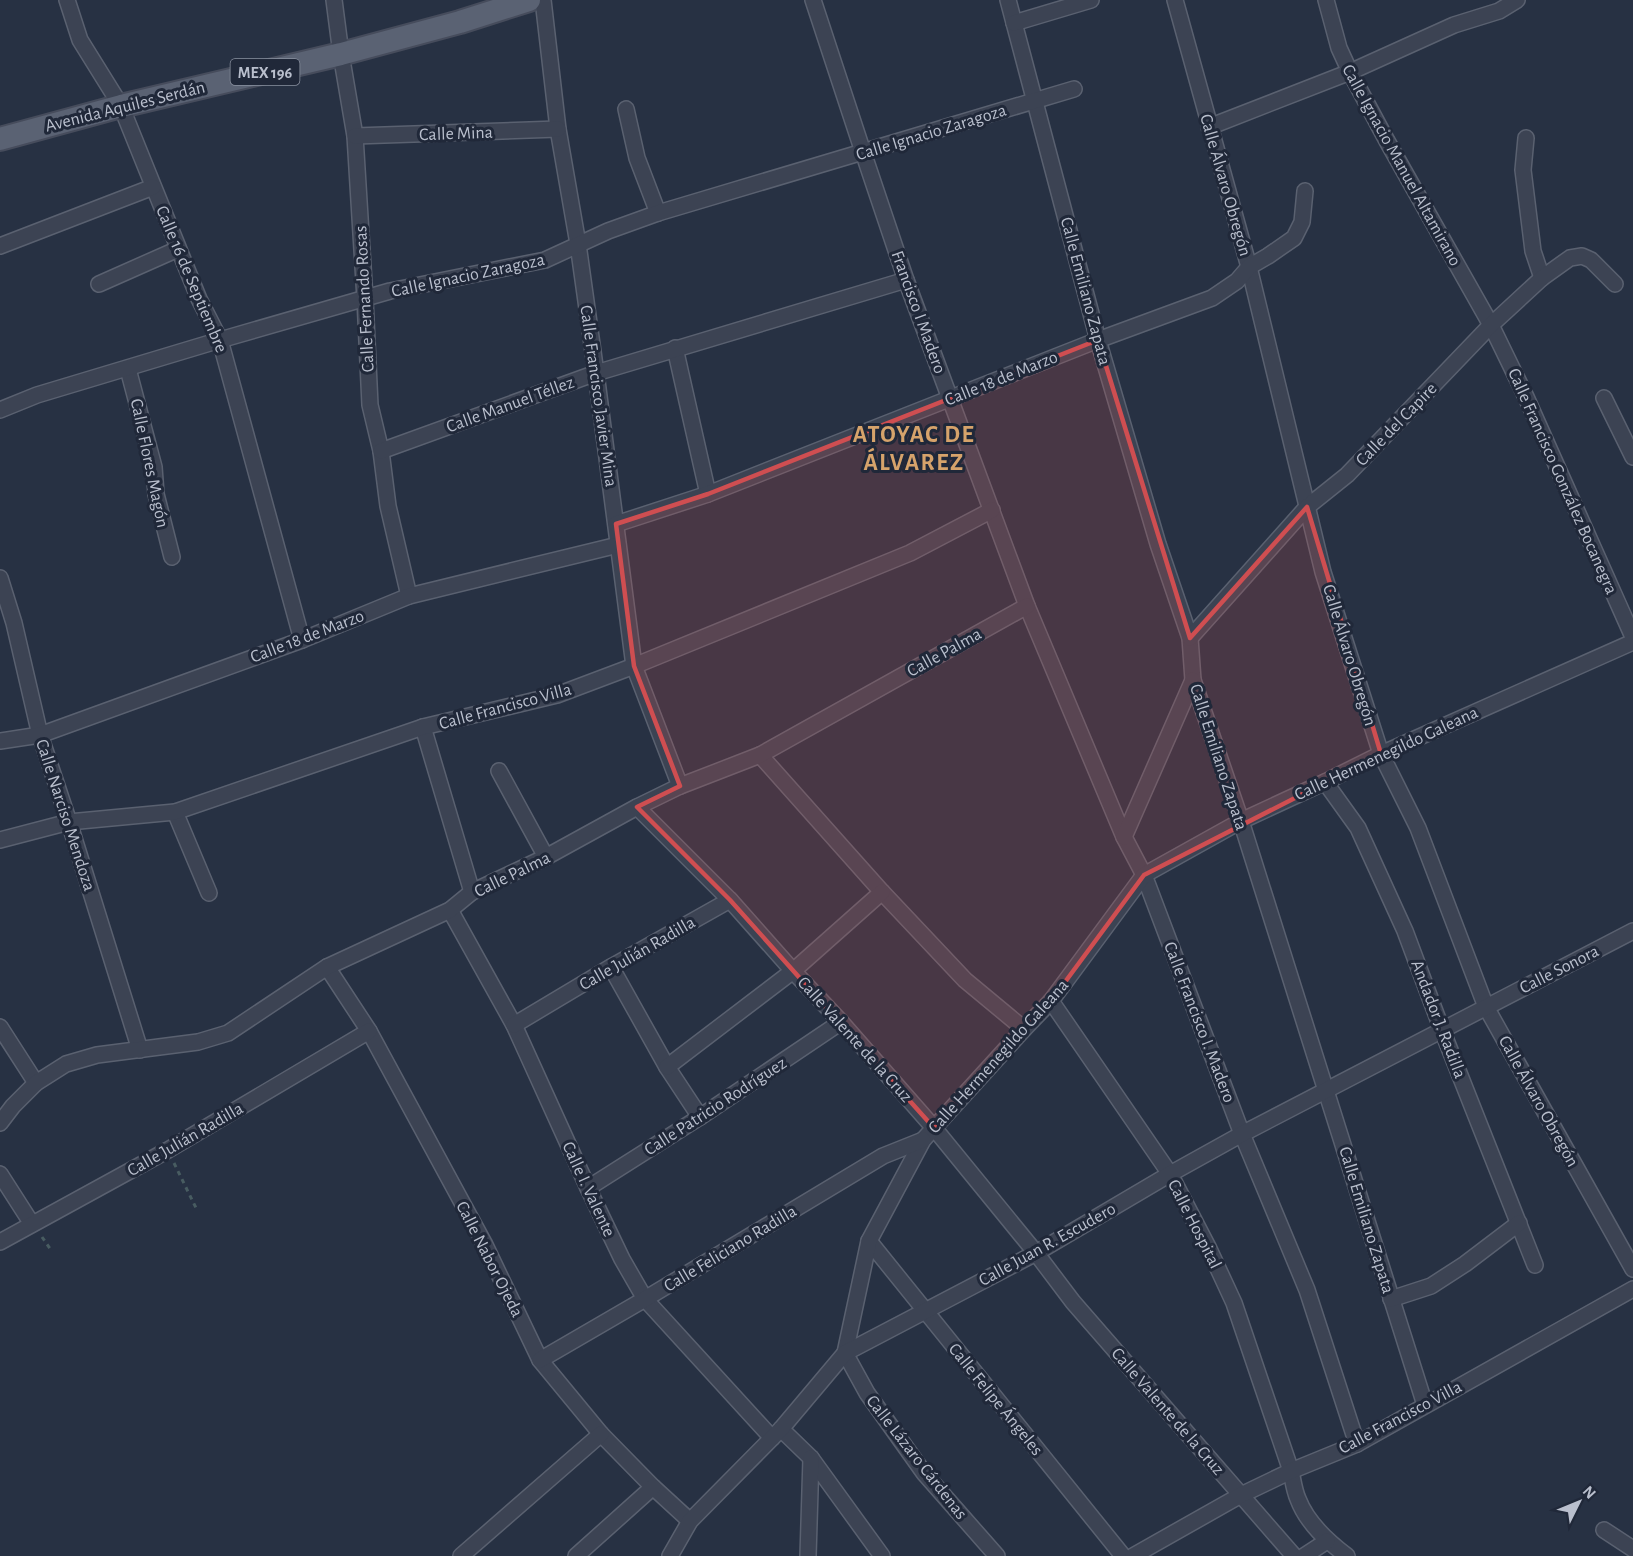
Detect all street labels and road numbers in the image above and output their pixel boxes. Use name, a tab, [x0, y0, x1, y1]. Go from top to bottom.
road number: MEX 196	[230, 59, 300, 85]
street label: Calle Ignacio Manuel Altamirano	[1338, 62, 1464, 269]
street label: Avenida Aquiles Serdán	[43, 78, 207, 136]
street label: Calle Ignacio Zaragoza	[854, 101, 1009, 164]
street label: Calle Álvaro Obregón	[1196, 111, 1257, 258]
street label: Calle Mina	[419, 124, 493, 144]
street label: Calle 16 de Septiembre	[152, 203, 230, 355]
street label: Calle Emiliano Zapata	[1057, 215, 1113, 367]
street label: Calle Fernando Rosas	[352, 225, 378, 373]
street label: Francisco I Madero	[887, 249, 949, 376]
street label: Calle Ignacio Zaragoza	[390, 251, 547, 301]
street label: Calle Francisco Javier Mina	[576, 304, 620, 488]
street label: Calle 18 de Marzo	[942, 348, 1061, 410]
street label: Calle Francisco González Bocanegra	[1504, 366, 1620, 597]
street label: Calle Manuel Téllez	[444, 373, 577, 436]
street label: Calle del Capire	[1353, 380, 1441, 470]
street label: Calle Flores Magón	[127, 397, 171, 529]
street label: Calle Álvaro Obregón	[1319, 582, 1382, 728]
street label: Calle 18 de Marzo	[248, 607, 367, 667]
street label: Calle Palma	[904, 625, 985, 681]
street label: Calle Francisco Villa	[437, 681, 573, 733]
street label: Calle Emiliano Zapata	[1186, 682, 1250, 833]
street label: Calle Hermenegildo Galeana	[1292, 703, 1481, 804]
street label: Calle Narciso Mendoza	[32, 737, 98, 893]
street label: Calle Palma	[472, 849, 553, 901]
street label: Calle Julián Radilla	[577, 913, 698, 994]
street label: Calle Francisco I. Madero	[1160, 939, 1238, 1105]
street label: Calle Sonora	[1517, 942, 1602, 998]
street label: Andador J. Radilla	[1407, 958, 1469, 1081]
street label: Calle Valente de la Cruz	[793, 974, 915, 1106]
street label: Calle Hermenegildo Galeana	[925, 976, 1072, 1137]
street label: Calle Álvaro Obregón	[1495, 1031, 1584, 1170]
street label: Calle Patricio Rodríguez	[641, 1054, 790, 1159]
street label: Calle Julián Radilla	[125, 1099, 246, 1180]
street label: Calle I. Valente	[558, 1139, 618, 1240]
street label: Calle Emiliano Zapata	[1335, 1145, 1397, 1296]
street label: Calle Hospital	[1164, 1177, 1224, 1272]
street label: Calle Nabor Ojeda	[452, 1199, 526, 1320]
street label: Calle Juan R. Escudero	[976, 1200, 1119, 1290]
street label: Calle Feliciano Radilla	[661, 1202, 800, 1296]
street label: Calle Felipe Ángeles	[945, 1338, 1048, 1459]
street label: Calle Valente de la Cruz	[1107, 1345, 1227, 1479]
street label: Calle Francisco Villa	[1336, 1378, 1465, 1458]
street label: Calle Lázaro Cárdenas	[862, 1392, 970, 1523]

